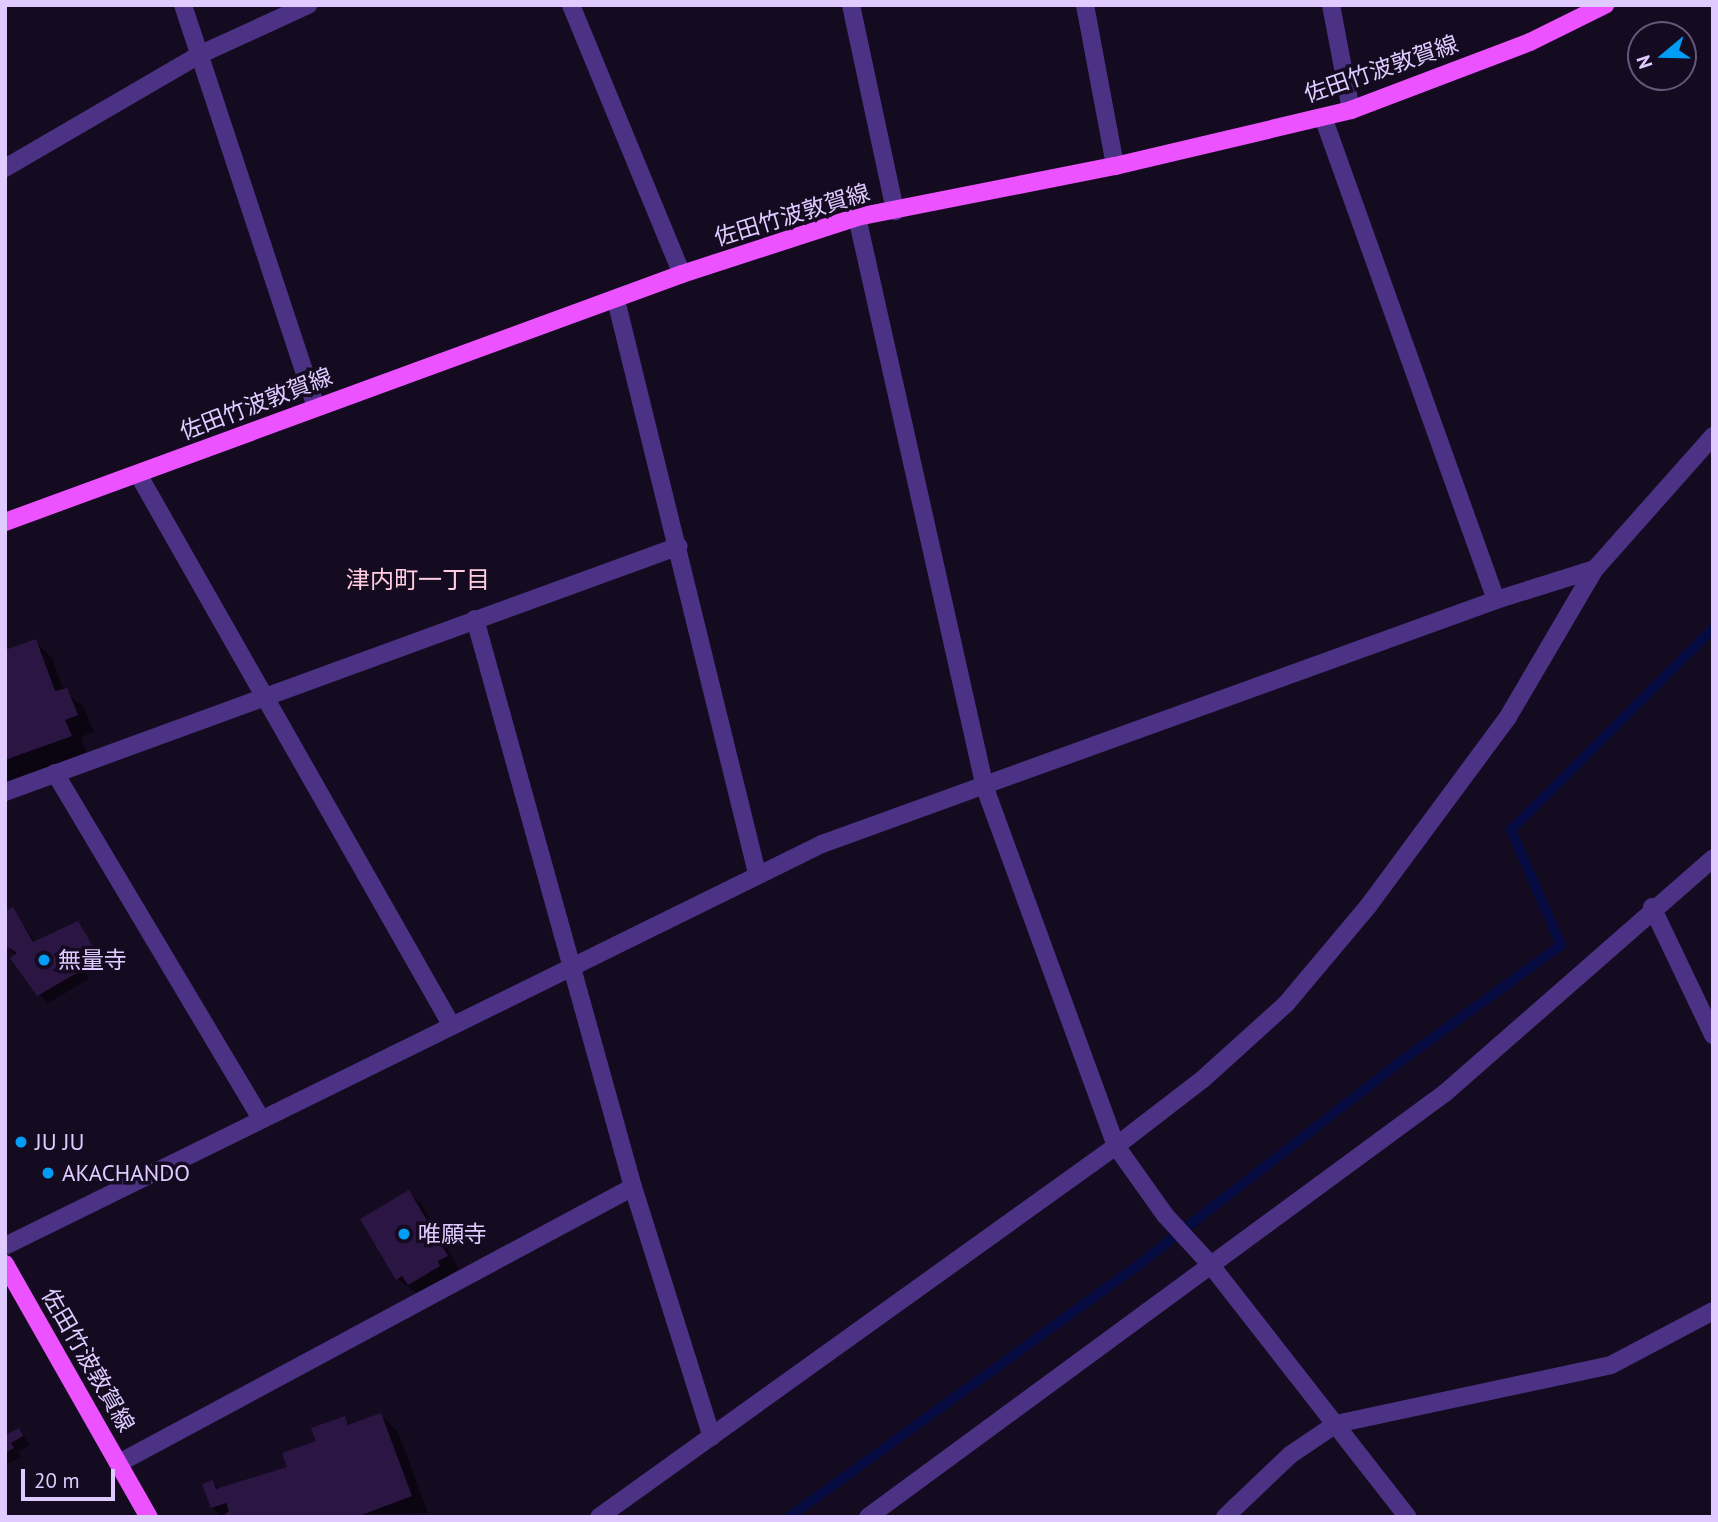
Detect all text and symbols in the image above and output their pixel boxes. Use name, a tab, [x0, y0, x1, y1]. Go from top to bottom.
north arrow	[1627, 21, 1697, 91]
street label: 佐田竹波敦賀線	[1300, 30, 1462, 108]
text: N	[1631, 52, 1657, 72]
street label: 佐田竹波敦賀線	[711, 178, 873, 252]
street label: 佐田竹波敦賀線	[176, 362, 336, 446]
district label: 津内町一丁目	[346, 566, 490, 594]
place label: 無量寺	[58, 946, 127, 974]
marker: 無量寺	[36, 952, 52, 968]
place label: JU JU	[35, 1128, 85, 1156]
marker: JU JU	[13, 1134, 29, 1150]
place label: AKACHANDO	[62, 1159, 190, 1187]
marker: AKACHANDO	[40, 1165, 56, 1181]
place label: 唯願寺	[418, 1220, 487, 1248]
marker: 唯願寺	[396, 1226, 412, 1242]
street label: 佐田竹波敦賀線	[36, 1283, 140, 1437]
scale bar	[24, 1456, 119, 1500]
text: 20 m	[34, 1467, 80, 1494]

